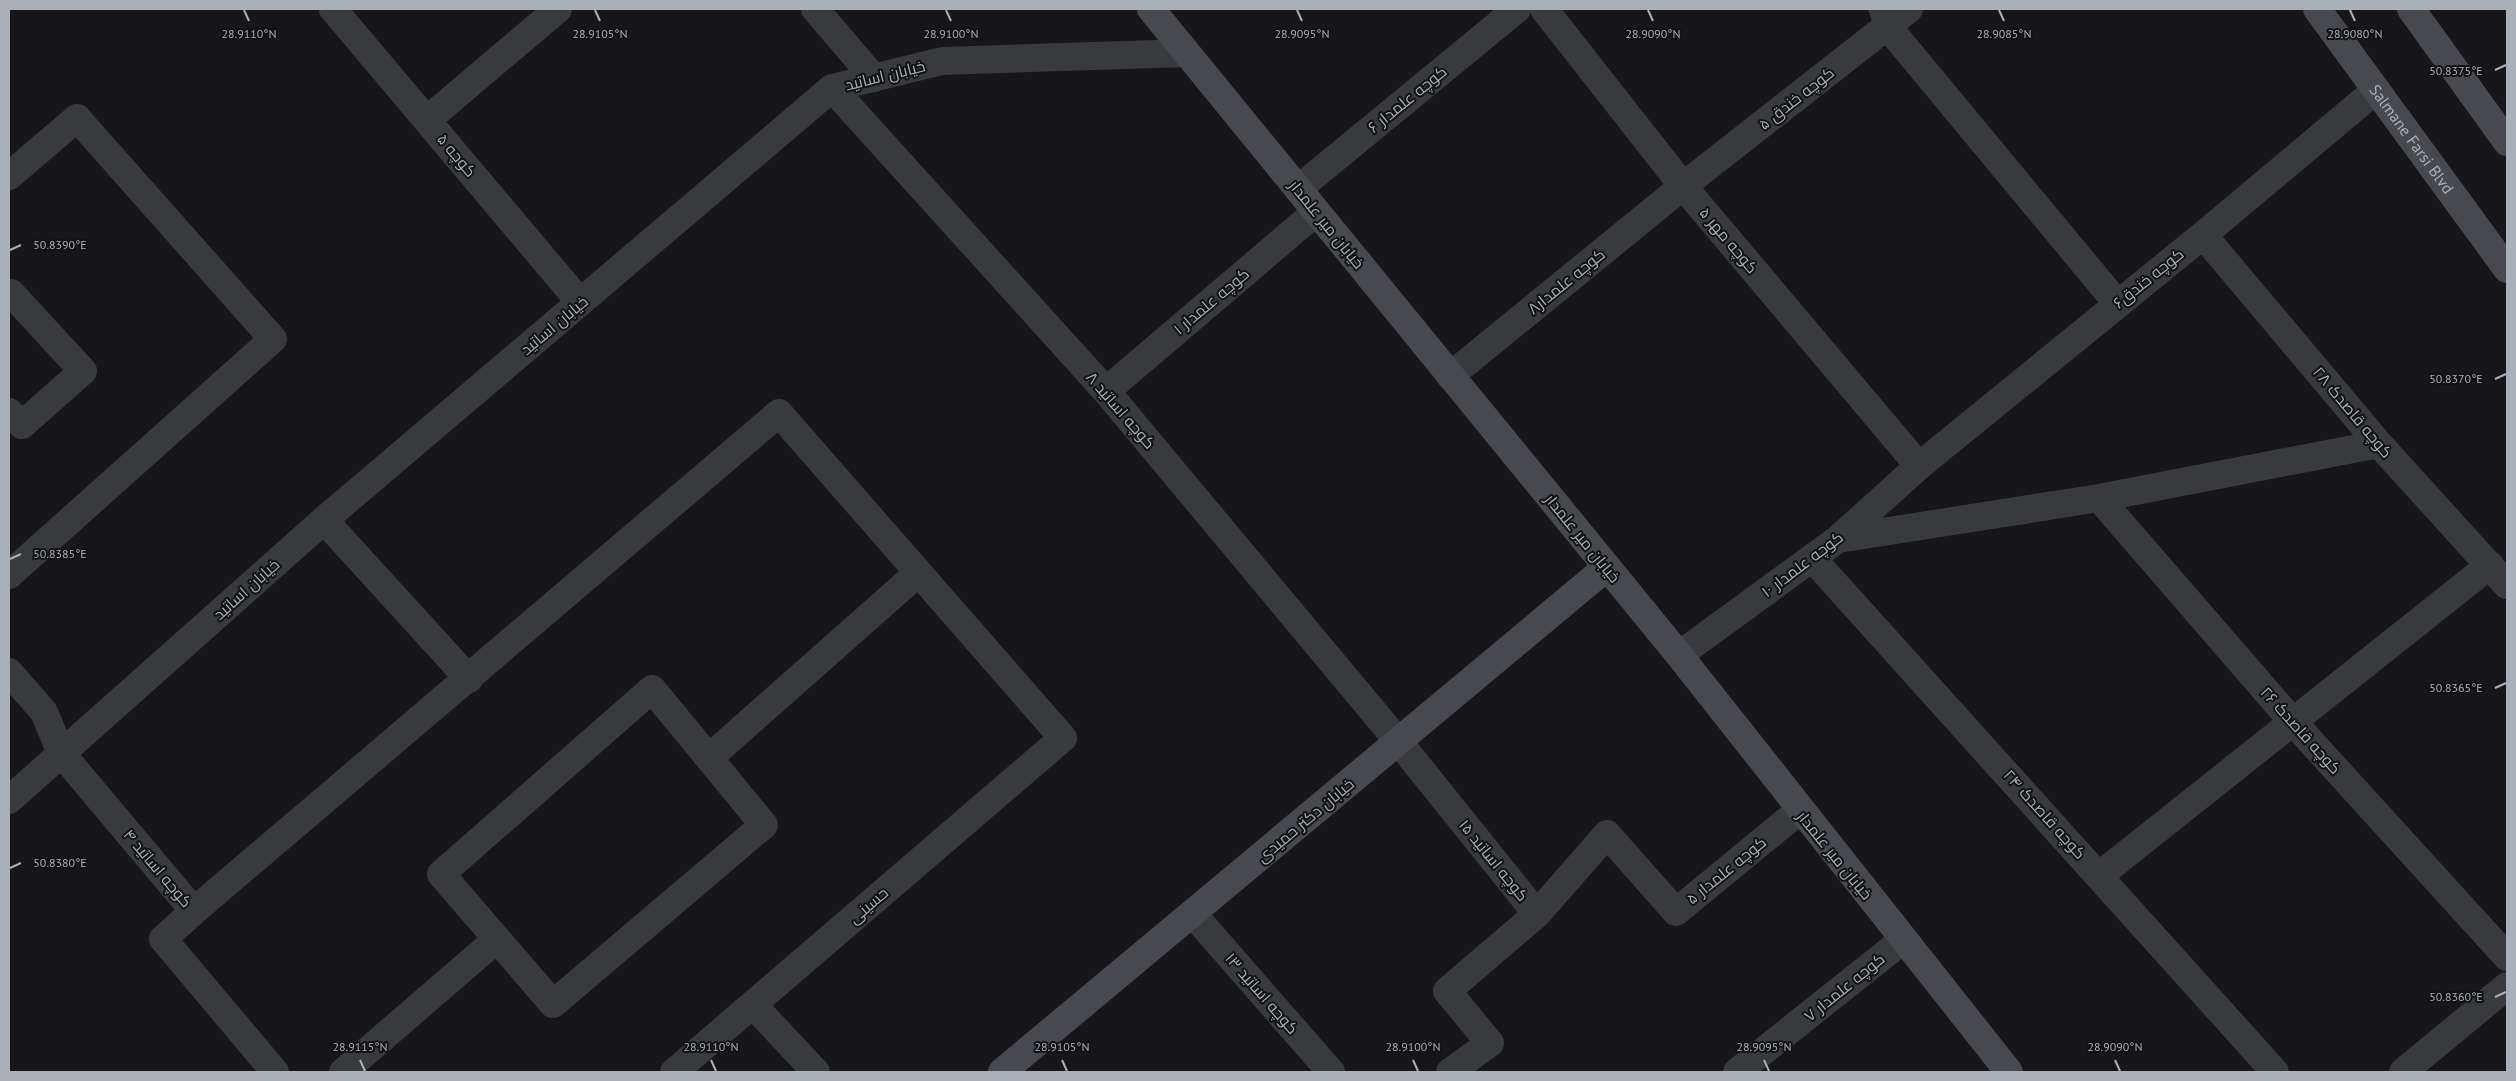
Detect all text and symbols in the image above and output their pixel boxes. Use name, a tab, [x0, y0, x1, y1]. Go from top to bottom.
text: 28.9110°N	[222, 26, 276, 41]
text: 28.9105°N	[573, 26, 627, 41]
text: 28.9100°N	[924, 26, 978, 41]
text: 28.9095°N	[1275, 26, 1329, 41]
text: 28.9090°N	[1626, 26, 1680, 41]
text: 28.9085°N	[1977, 26, 2031, 41]
text: 28.9080°N	[2328, 26, 2382, 41]
street label: خیابان اساتید	[843, 55, 927, 96]
street label: کوچه علمدار ۶	[1363, 61, 1452, 138]
street label: کوچه خندق ۵	[1754, 62, 1839, 135]
text: 50.8375°E	[2429, 63, 2483, 78]
street label: Salmane Farsi Blvd	[2365, 80, 2459, 198]
street label: کوچه ۵	[432, 129, 481, 182]
street label: خیابان میر علمدار	[1284, 175, 1369, 273]
street label: کوچه مهر ۵	[1694, 203, 1762, 278]
text: 50.8390°E	[33, 237, 87, 252]
street label: کوچه خندق۶	[2109, 243, 2189, 314]
street label: کوچه علمدار۸	[1523, 244, 1610, 320]
street label: کوچه علمدار ۱	[1169, 263, 1254, 340]
street label: خیابان اساتید	[516, 291, 592, 360]
street label: کوچه قاصدک ۲۸	[2307, 362, 2397, 463]
street label: کوچه اساتید ۸	[1081, 367, 1160, 454]
text: 50.8370°E	[2429, 371, 2483, 386]
street label: خیابان میر علمدار	[1540, 489, 1625, 587]
street label: کوچه علمدار ۱۰	[1757, 527, 1848, 603]
text: 50.8385°E	[33, 546, 87, 561]
street label: خیابان اساتید	[209, 554, 284, 625]
text: 50.8365°E	[2429, 680, 2483, 695]
street label: کوچه قاصدک ۲۶	[2255, 682, 2345, 779]
street label: کوچه قاصدک ۲۴	[1998, 765, 2090, 864]
street label: خیابان دکتر حمیدی	[1252, 773, 1358, 867]
street label: خیابان میر علمدار	[1792, 806, 1877, 904]
street label: کوچه اساتید ۱۵	[1453, 815, 1533, 906]
street label: کوچه اساتید ۴	[118, 825, 197, 913]
street label: کوچه علمدار ۵	[1682, 832, 1771, 910]
text: 50.8380°E	[33, 855, 87, 870]
street label: حسینی	[844, 882, 893, 928]
street label: کوچه اساتید ۱۳	[1220, 948, 1303, 1039]
street label: کوچه علمدار ۷	[1800, 948, 1890, 1027]
text: 50.8360°E	[2429, 989, 2483, 1004]
text: 28.9115°N	[333, 1039, 387, 1054]
text: 28.9110°N	[684, 1039, 738, 1054]
text: 28.9105°N	[1035, 1039, 1089, 1054]
text: 28.9100°N	[1386, 1039, 1440, 1054]
text: 28.9095°N	[1737, 1039, 1791, 1054]
text: 28.9090°N	[2088, 1039, 2142, 1054]

